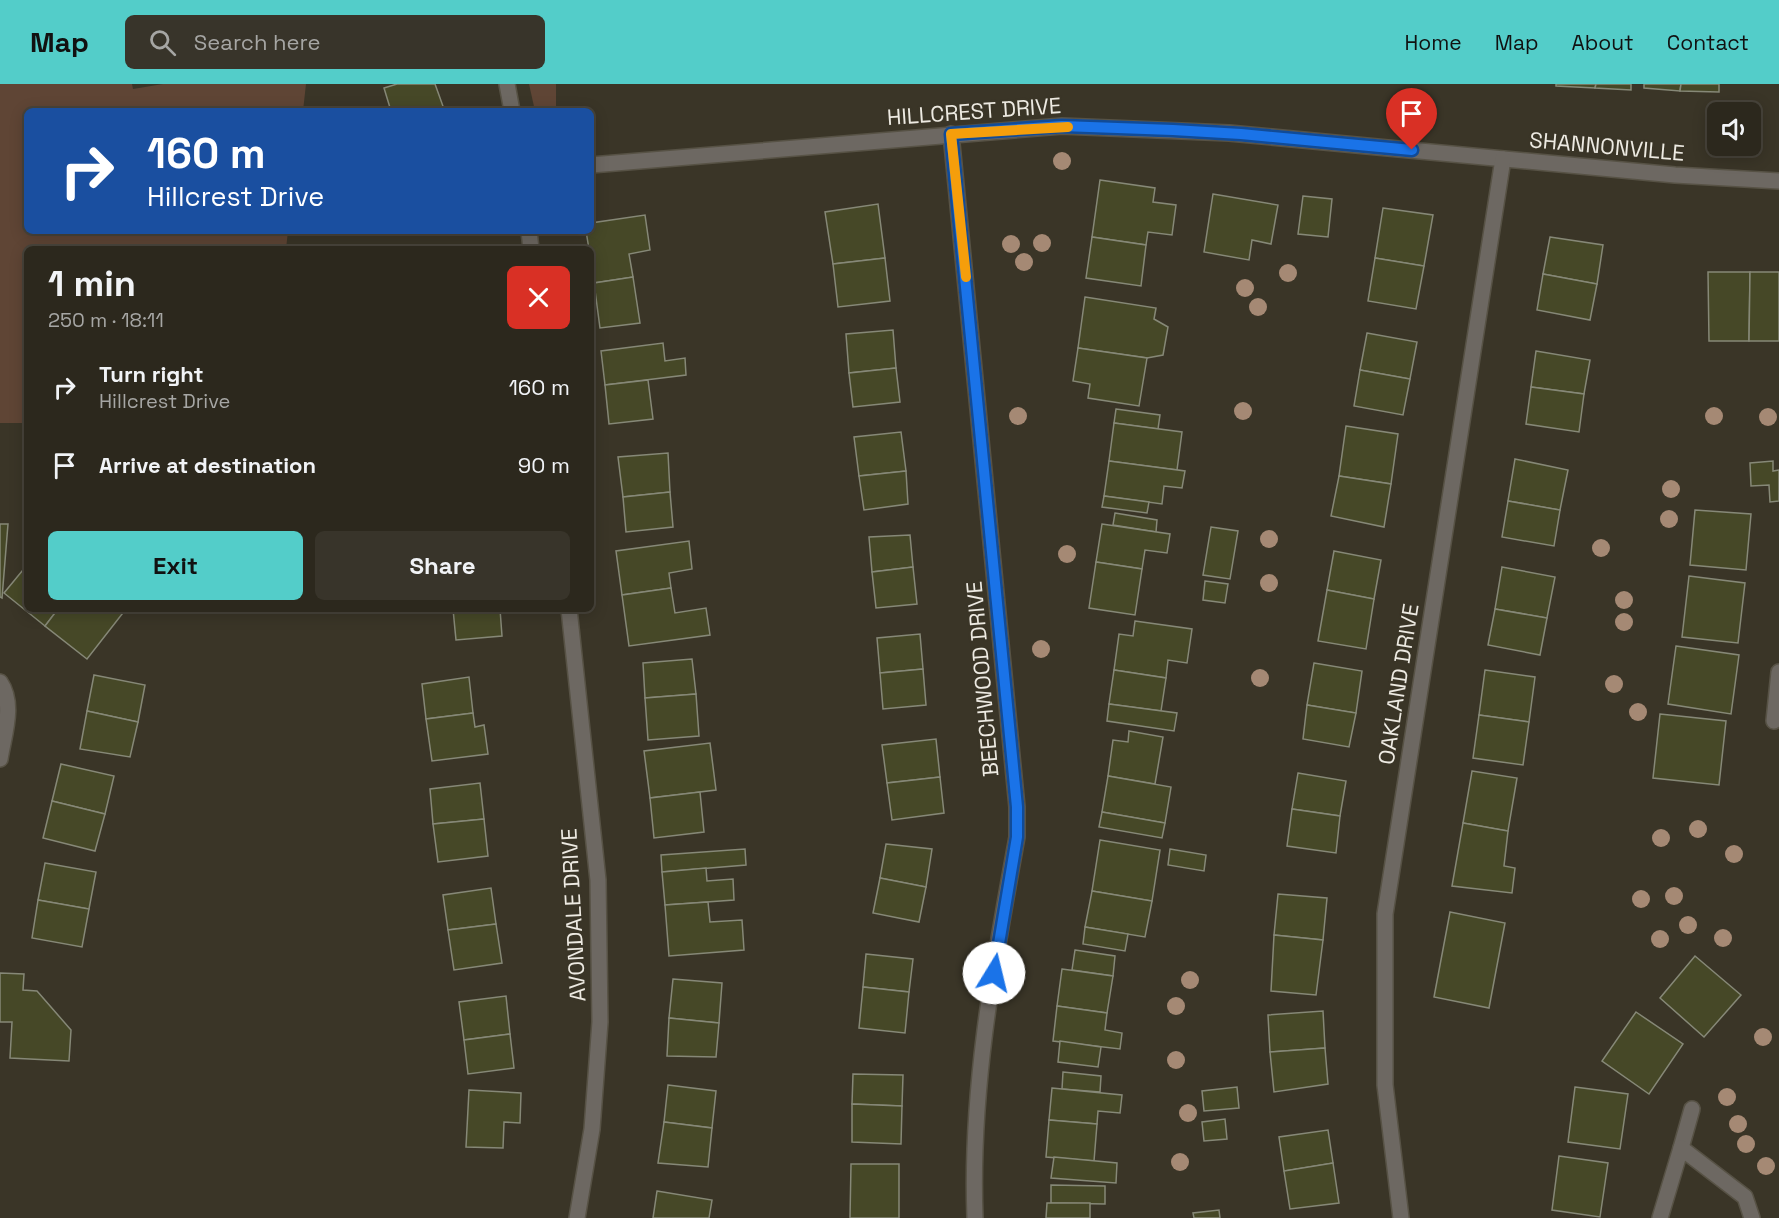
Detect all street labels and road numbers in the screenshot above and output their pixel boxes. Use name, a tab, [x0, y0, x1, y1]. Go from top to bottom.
street label: HILLCREST DRIVE	[886, 91, 1062, 131]
street label: SHANNONVILLE	[1528, 125, 1686, 167]
street label: BEECHWOOD DRIVE	[960, 580, 1004, 778]
street label: OAKLAND DRIVE	[1371, 602, 1425, 766]
street label: AVONDALE DRIVE	[554, 828, 592, 1002]

